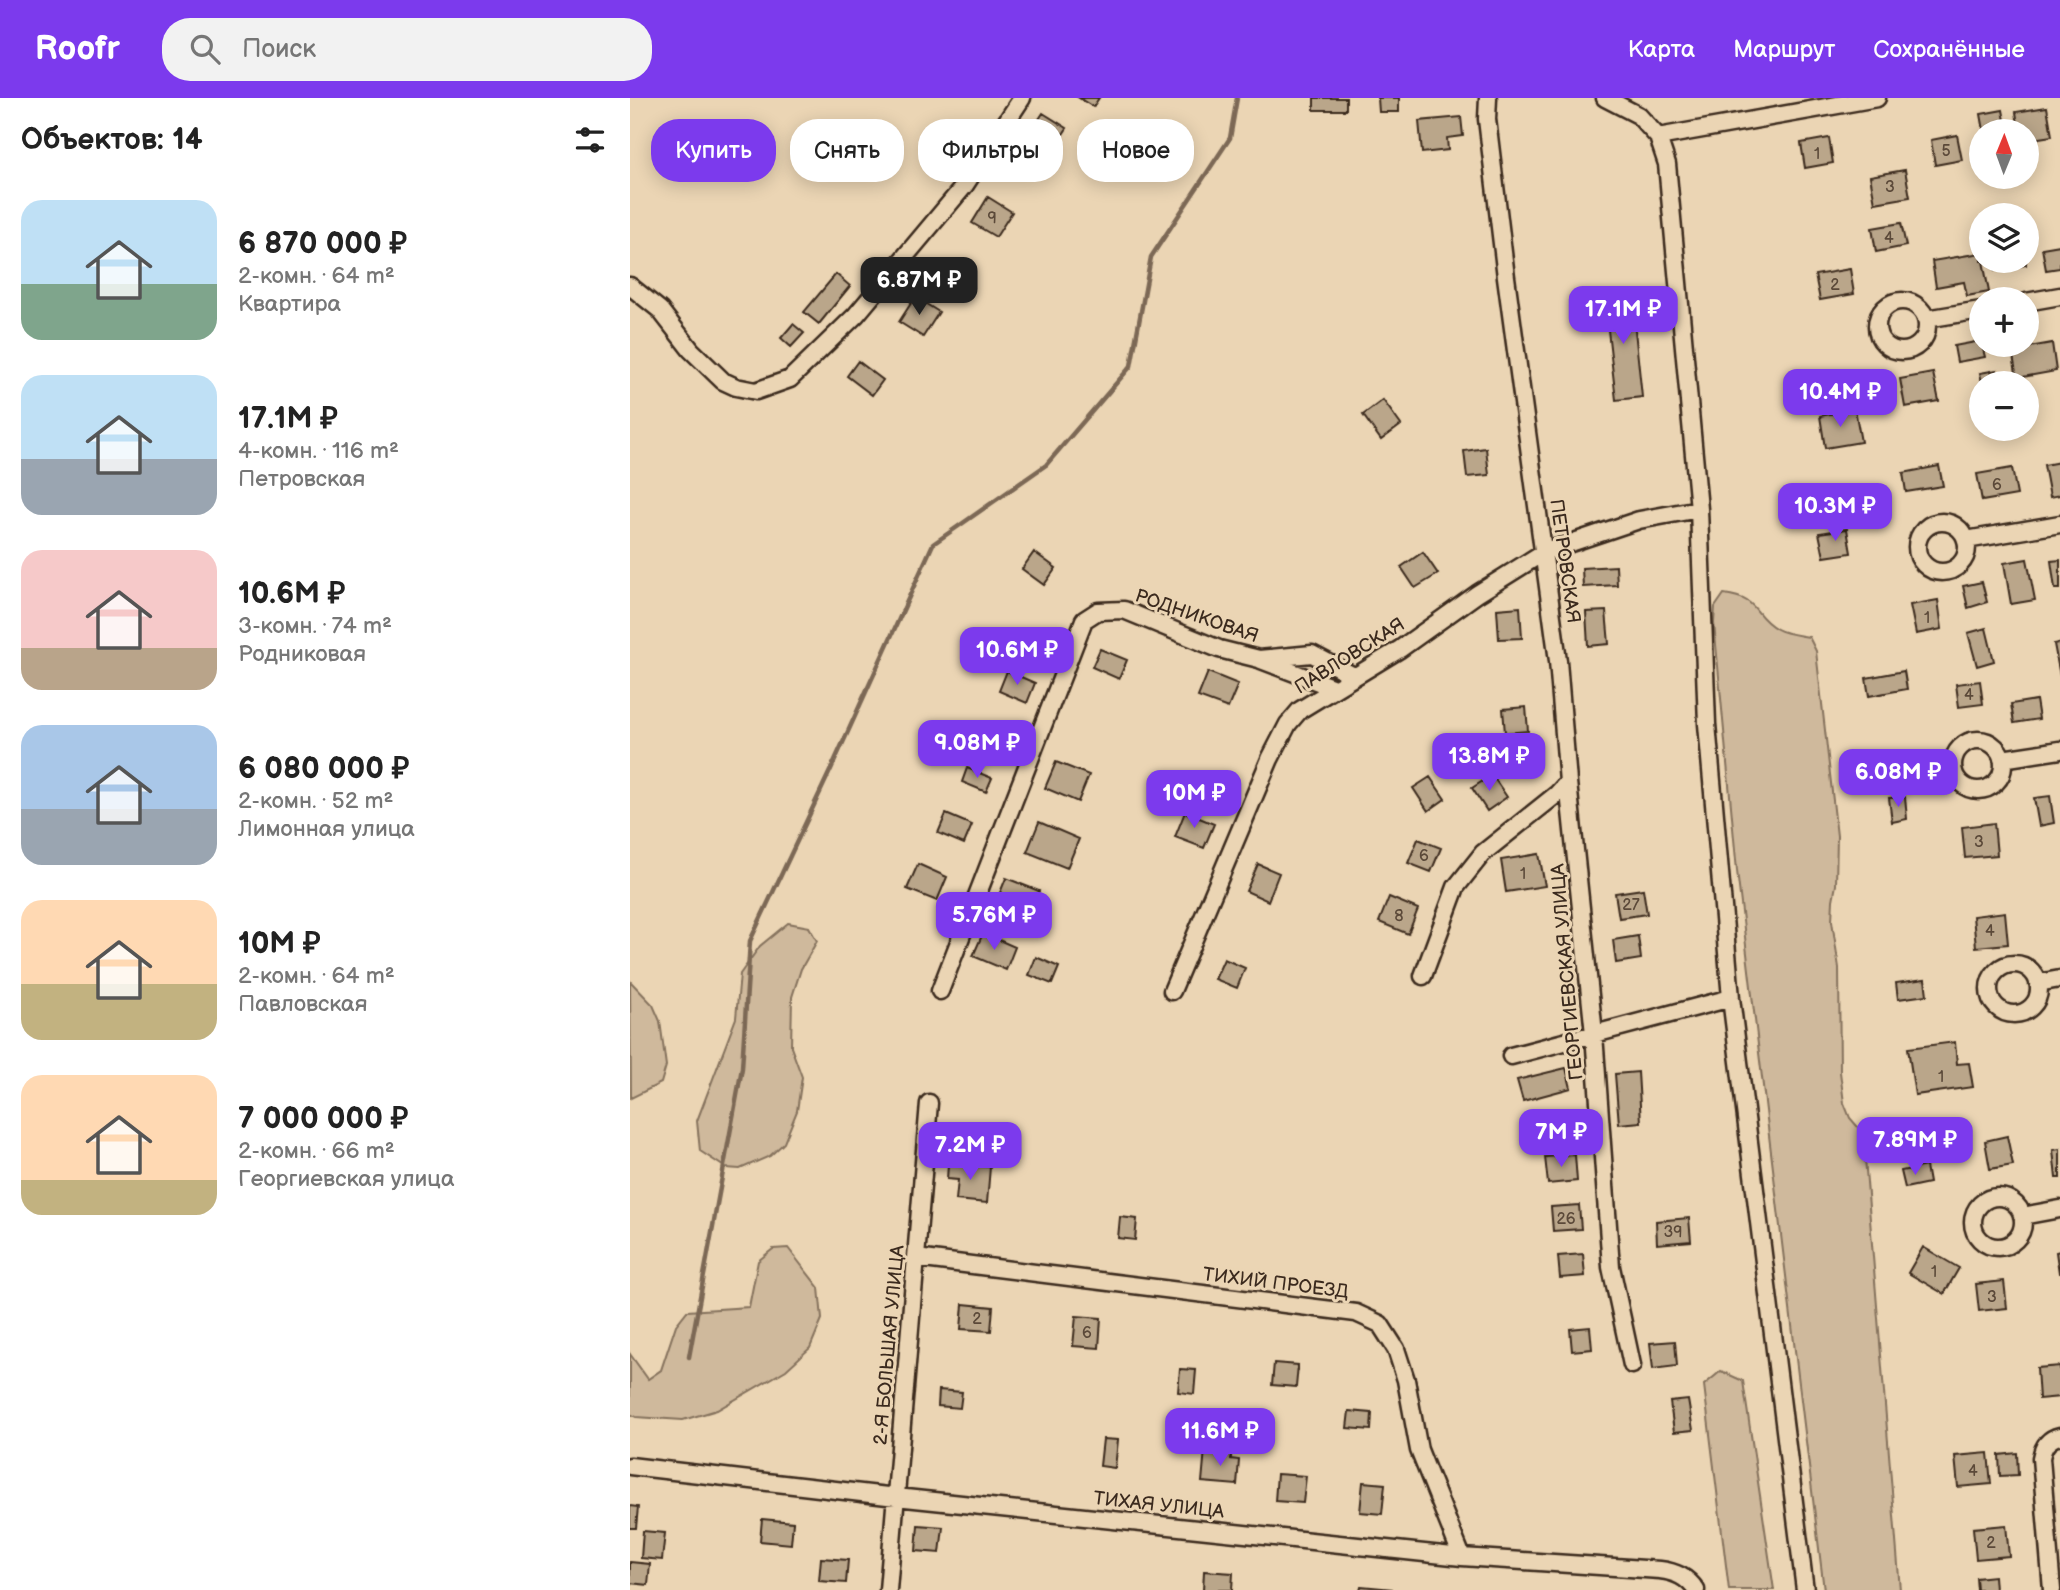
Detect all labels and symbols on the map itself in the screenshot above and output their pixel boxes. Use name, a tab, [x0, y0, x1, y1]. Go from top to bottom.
north arrow	[1969, 119, 2039, 189]
house number: 5	[1941, 142, 1951, 161]
house number: 1	[1814, 145, 1820, 164]
house number: 3	[1885, 178, 1895, 197]
house number: 9	[987, 209, 997, 228]
house number: 4	[1884, 229, 1894, 248]
pin: 6.87M ₽	[854, 258, 984, 317]
house number: 2	[1830, 276, 1840, 295]
pin: 17.1M ₽	[1558, 286, 1688, 346]
pin: 10.4M ₽	[1775, 370, 1905, 429]
house number: 6	[1992, 476, 2002, 495]
pin: 10.3M ₽	[1770, 484, 1900, 543]
street label: ПЕТРОВСКАЯ	[1544, 498, 1585, 625]
street label: РОДНИКОВАЯ	[1132, 585, 1261, 648]
house number: 1	[1924, 609, 1930, 628]
street label: ПАВЛОВСКАЯ	[1290, 613, 1409, 699]
pin: 10.6M ₽	[952, 628, 1082, 687]
house number: 4	[1964, 686, 1974, 705]
pin: 9.08M ₽	[912, 720, 1042, 780]
pin: 13.8M ₽	[1424, 734, 1554, 793]
pin: 6.08M ₽	[1833, 750, 1963, 809]
pin: 10M ₽	[1145, 770, 1243, 830]
house number: 3	[1974, 833, 1984, 852]
house number: 6	[1419, 847, 1429, 866]
street label: ГЕОРГИЕВСКАЯ УЛИЦА	[1547, 862, 1588, 1081]
house number: 1	[1520, 865, 1526, 884]
pin: 5.76M ₽	[929, 892, 1059, 952]
house number: 27	[1622, 896, 1640, 915]
house number: 8	[1394, 907, 1404, 926]
house number: 4	[1985, 922, 1995, 941]
house number: 1	[1938, 1068, 1944, 1087]
pin: 7M ₽	[1520, 1110, 1602, 1169]
pin: 7.89M ₽	[1850, 1118, 1980, 1177]
pin: 7.2M ₽	[913, 1122, 1027, 1182]
house number: 26	[1556, 1210, 1576, 1229]
house number: 39	[1663, 1223, 1683, 1242]
street label: 2-Я БОЛЬШАЯ УЛИЦА	[869, 1244, 910, 1446]
street label: ТИХИЙ ПРОЕЗД	[1202, 1263, 1350, 1304]
house number: 1	[1931, 1263, 1937, 1282]
house number: 3	[1987, 1288, 1997, 1307]
house number: 2	[972, 1310, 982, 1329]
house number: 6	[1082, 1324, 1092, 1343]
pin: 11.6M ₽	[1155, 1408, 1285, 1468]
house number: 4	[1968, 1462, 1978, 1481]
street label: ТИХАЯ УЛИЦА	[1092, 1487, 1226, 1524]
house number: 2	[1986, 1534, 1996, 1553]

